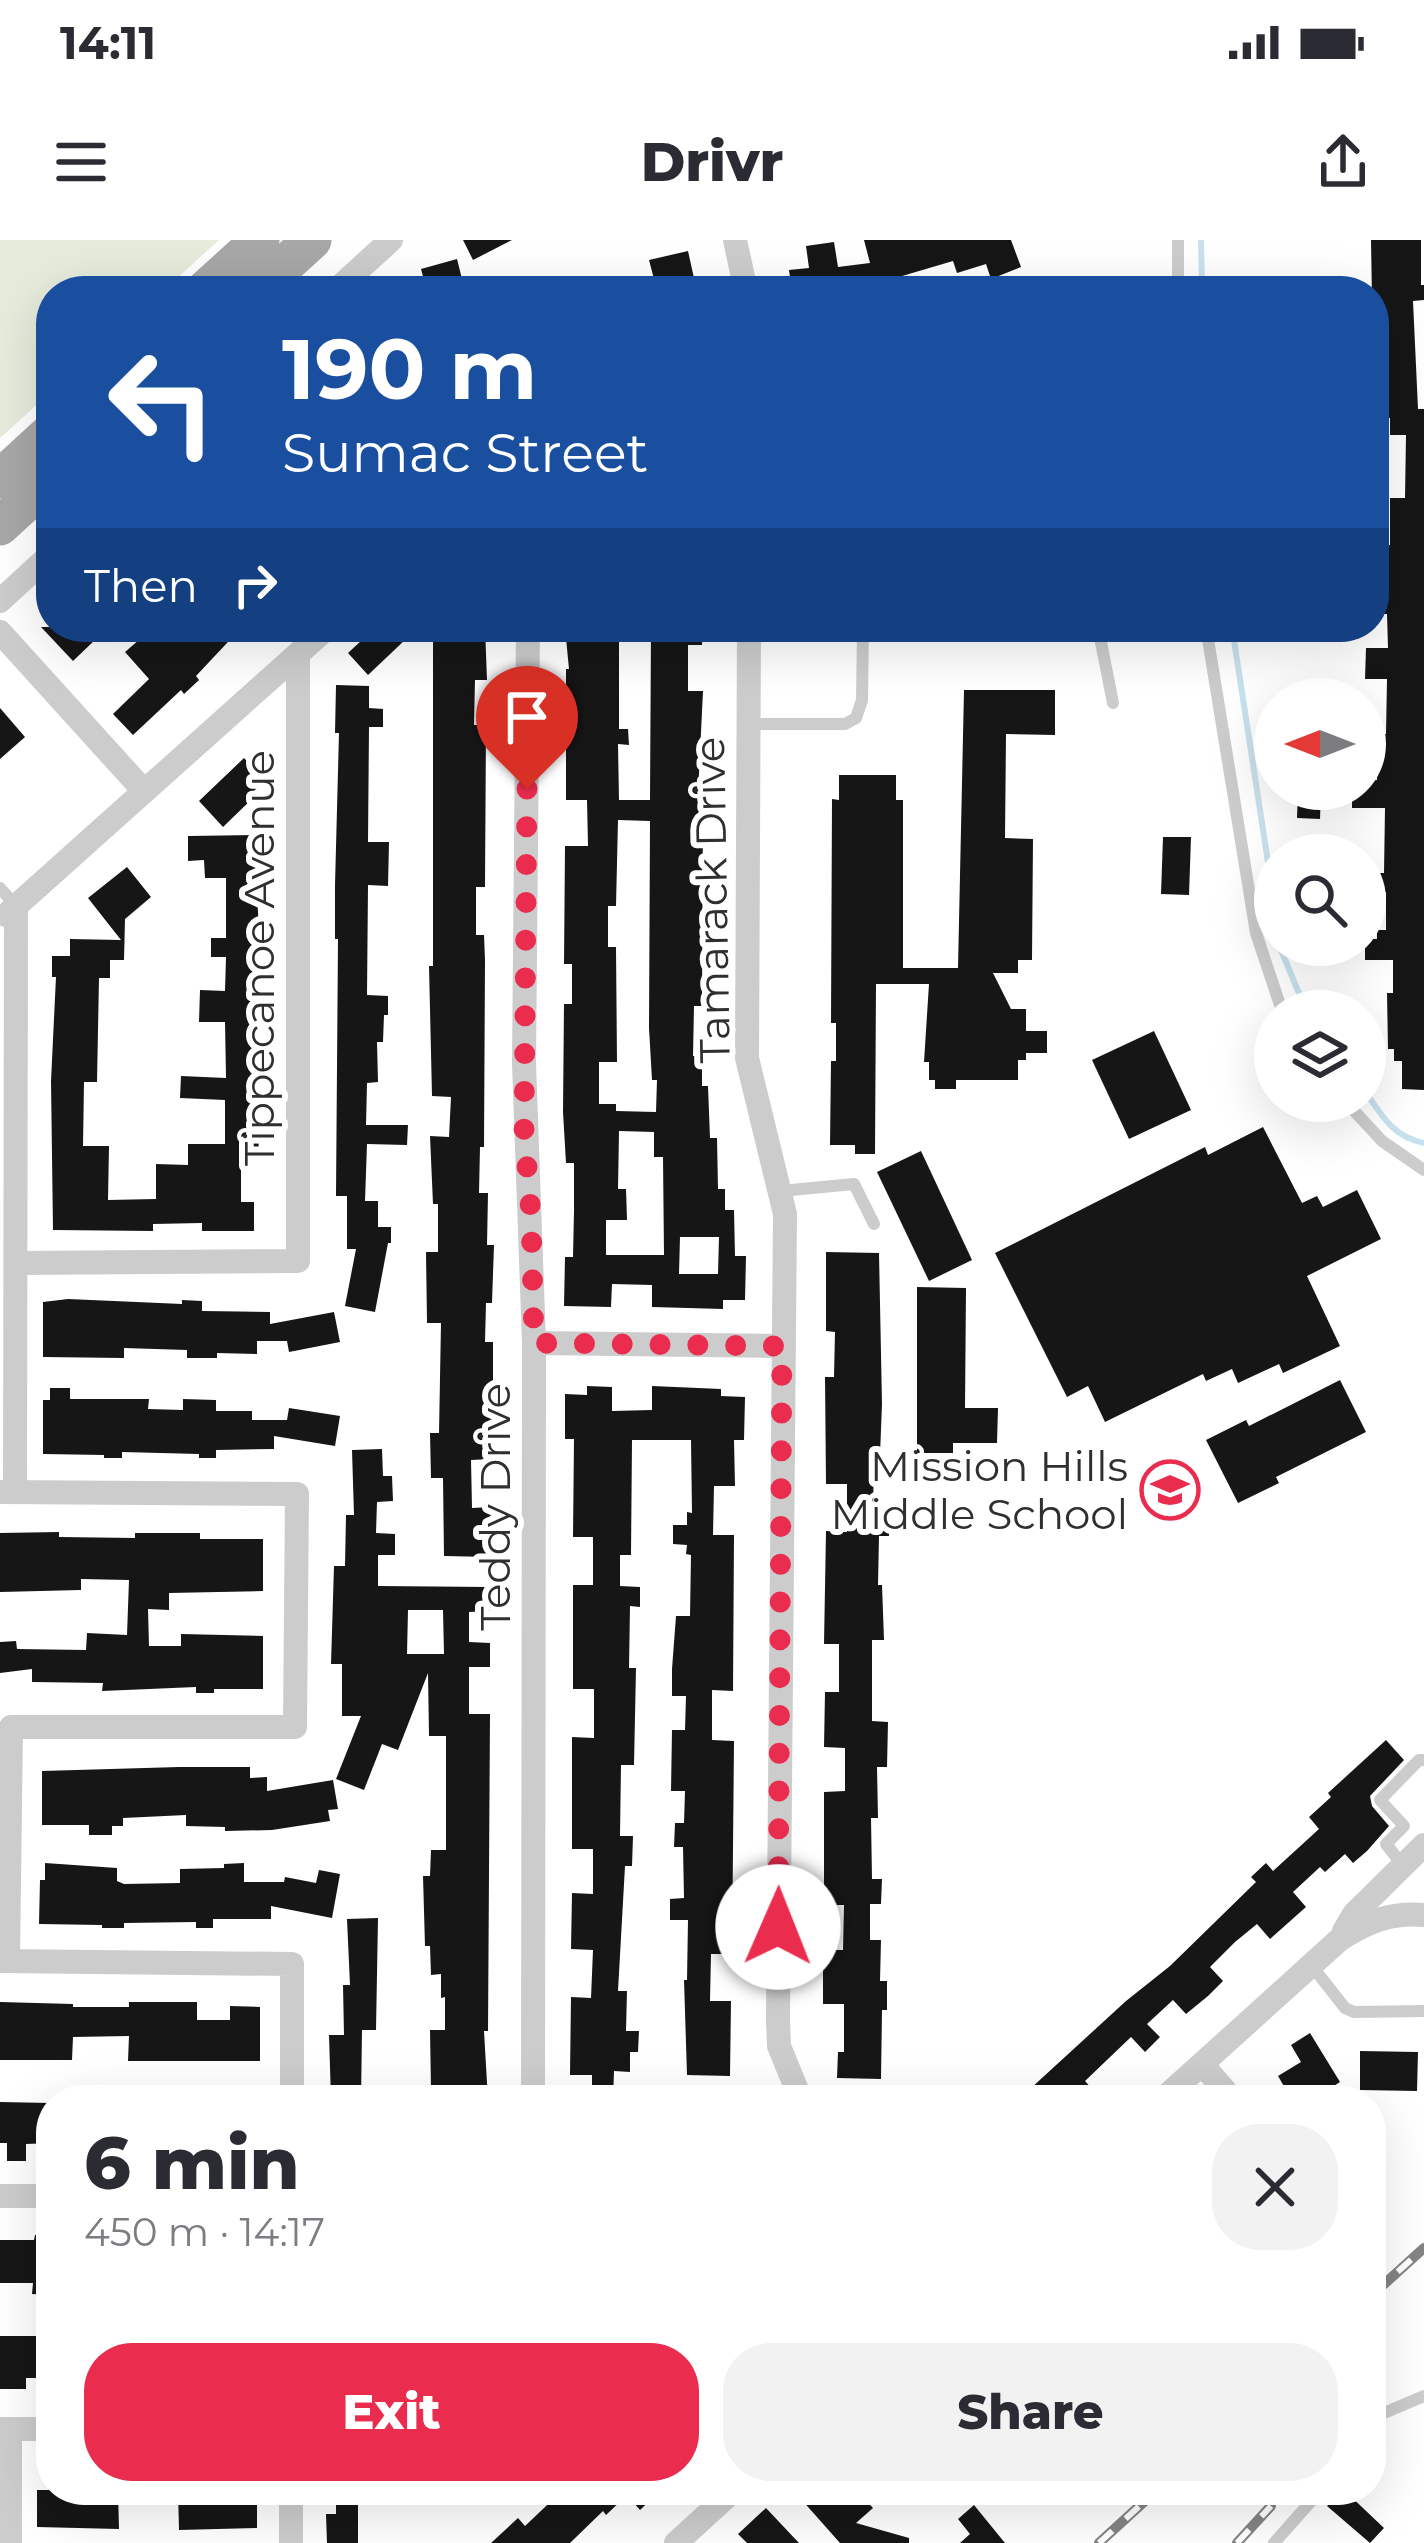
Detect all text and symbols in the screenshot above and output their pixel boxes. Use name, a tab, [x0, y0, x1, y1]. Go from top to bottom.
text: 14:11	[60, 15, 156, 70]
icon: menu	[48, 129, 114, 195]
text: Drivr	[641, 129, 783, 195]
icon: share	[1310, 129, 1376, 195]
text: 190 m	[282, 318, 537, 420]
icon: left	[84, 324, 240, 480]
text: Sumac Street	[282, 420, 648, 486]
icon: right	[222, 552, 288, 618]
text: Then	[84, 558, 198, 613]
pin	[476, 666, 578, 789]
north arrow	[1254, 678, 1386, 810]
map controls	[1254, 678, 1386, 1122]
icon: arrive	[494, 684, 560, 750]
street label: Tamarack Drive	[683, 736, 741, 1064]
street label: Tippecanoe Avenue	[233, 750, 285, 1166]
button: search	[1254, 834, 1386, 966]
button: layers	[1254, 990, 1386, 1122]
street label: Teddy Drive	[469, 1383, 521, 1631]
place label: Mission Hills Middle School	[830, 1440, 1128, 1540]
school or university icon: Mission Hills Middle School	[1139, 1459, 1201, 1521]
position arrow	[715, 1864, 841, 1990]
text: 6 min	[84, 2119, 300, 2207]
button: close	[1212, 2124, 1338, 2250]
text: 450 m · 14:17	[84, 2208, 325, 2256]
button: Exit	[84, 2343, 699, 2481]
button: Share	[723, 2343, 1338, 2481]

